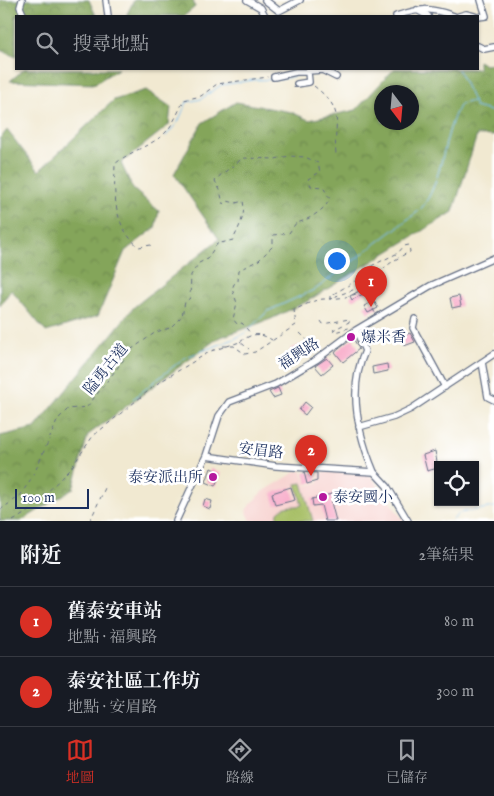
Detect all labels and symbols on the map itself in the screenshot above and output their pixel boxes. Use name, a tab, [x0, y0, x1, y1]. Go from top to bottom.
north arrow	[374, 85, 419, 130]
your location	[324, 248, 350, 274]
pin: 1	[355, 266, 387, 307]
place label: 爆米香	[361, 328, 406, 347]
marker: 爆米香	[345, 331, 357, 343]
street label: 福興路	[275, 334, 323, 374]
street label: 隘勇古道	[80, 340, 132, 398]
pin: 2	[295, 435, 327, 476]
street label: 安眉路	[238, 439, 284, 463]
place label: 泰安派出所	[128, 468, 203, 487]
marker: 泰安派出所	[207, 471, 219, 483]
scale bar	[15, 486, 89, 509]
place label: 泰安國小	[333, 488, 393, 507]
marker: 泰安國小	[317, 491, 329, 503]

